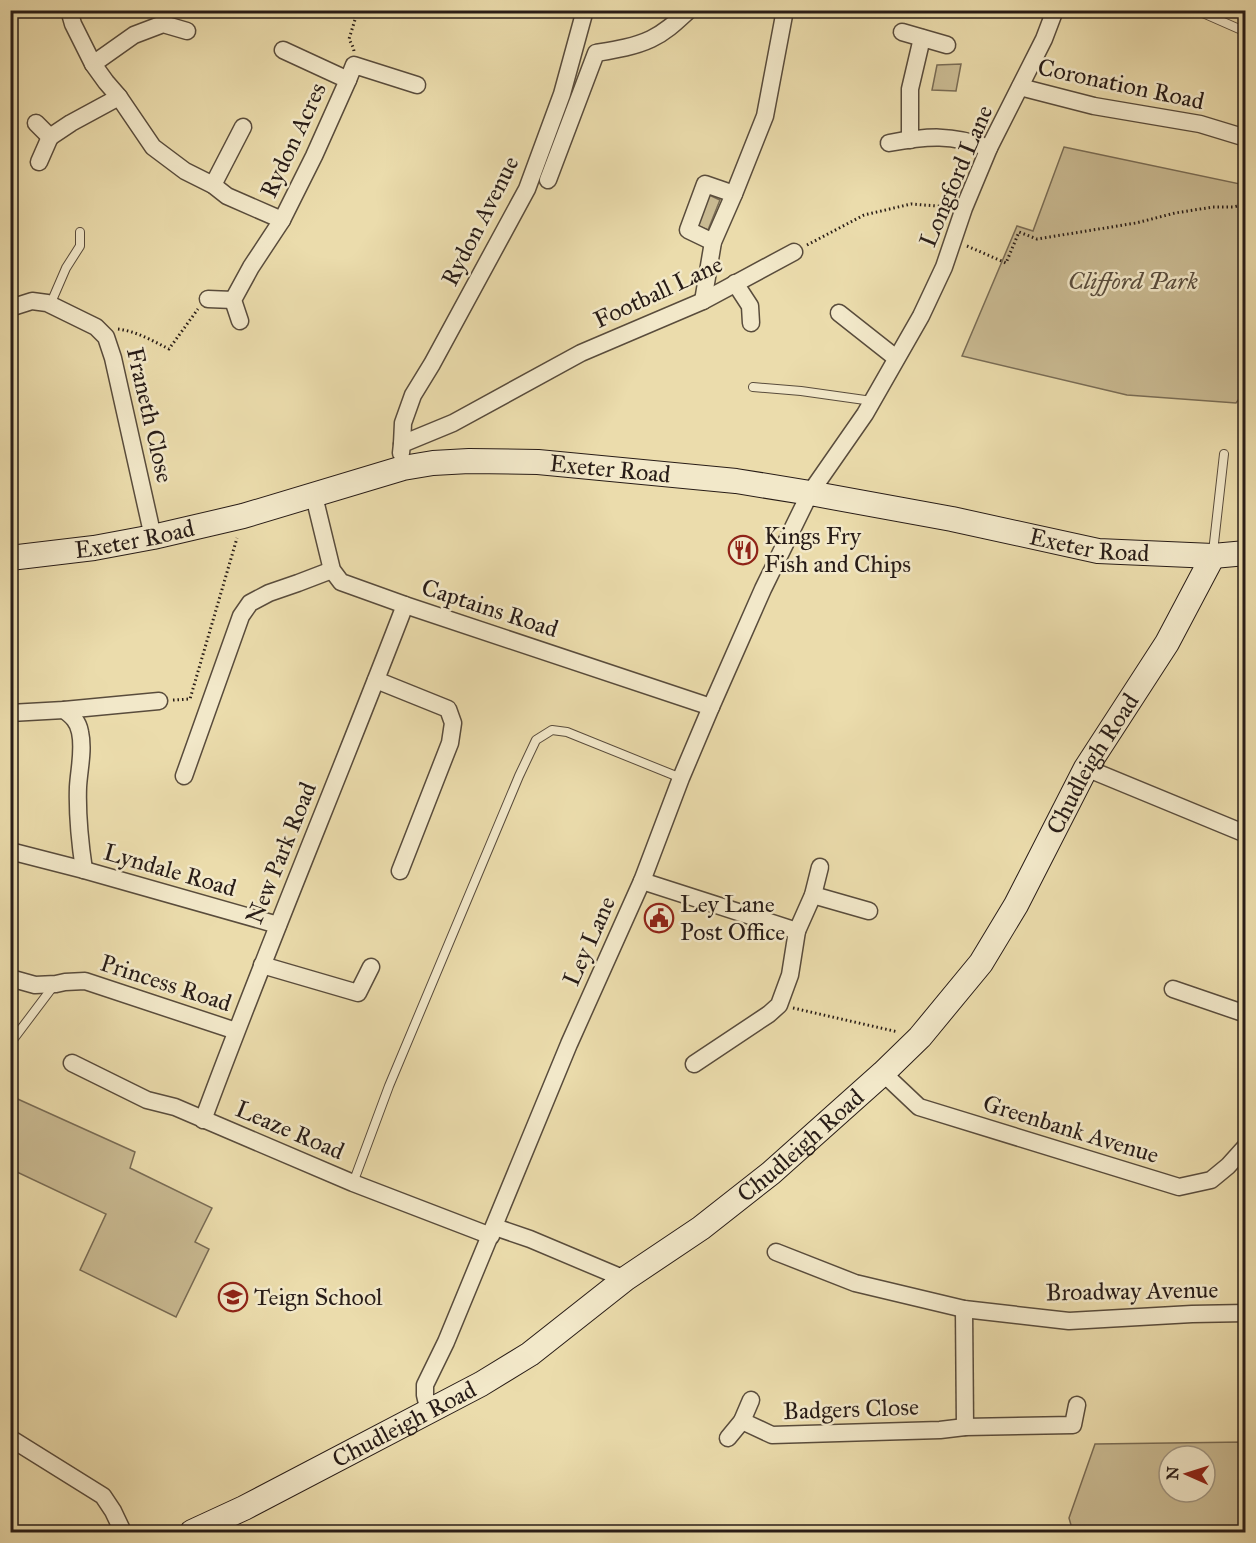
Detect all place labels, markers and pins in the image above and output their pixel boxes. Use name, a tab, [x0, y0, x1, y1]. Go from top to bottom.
place label: Kings Fry Fish and Chips	[764, 521, 911, 579]
restaurant icon: Kings Fry Fish and Chips	[727, 534, 759, 566]
place label: Ley Lane Post Office	[680, 889, 785, 947]
public building icon: Ley Lane Post Office	[643, 902, 675, 934]
school or university icon: Teign School	[217, 1281, 249, 1313]
place label: Teign School	[254, 1282, 383, 1312]

